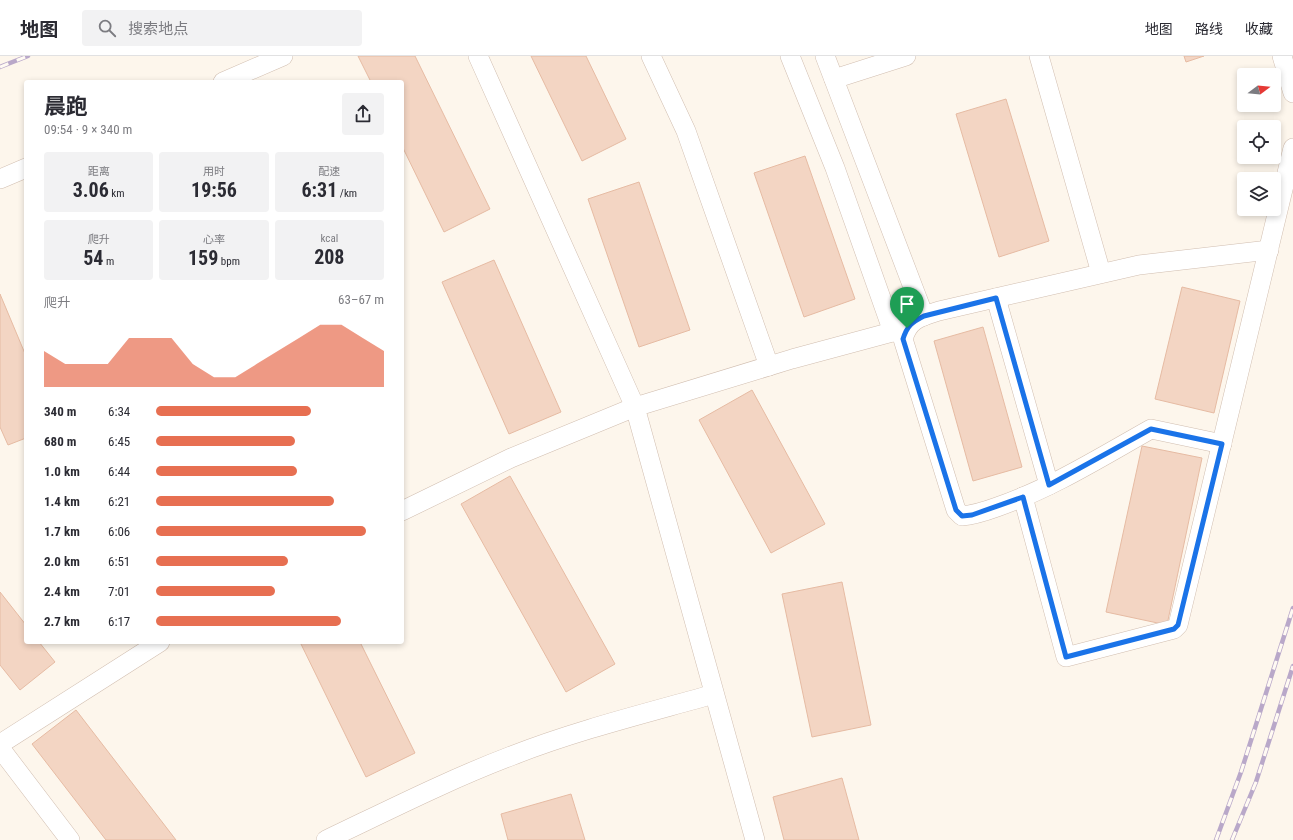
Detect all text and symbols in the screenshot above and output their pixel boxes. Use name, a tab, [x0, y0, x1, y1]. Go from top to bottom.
search box	[82, 10, 362, 46]
icon: search	[96, 17, 118, 39]
text: 地图	[20, 18, 58, 41]
text: 搜索地点	[128, 20, 188, 38]
text: 地图	[1145, 21, 1173, 37]
text: 路线	[1195, 21, 1223, 37]
text: 收藏	[1245, 21, 1273, 37]
north arrow	[1237, 68, 1281, 112]
map controls	[1237, 68, 1281, 216]
button: share	[342, 93, 384, 135]
text: 晨跑	[44, 94, 88, 119]
button: locate	[1237, 120, 1281, 164]
text: 09:54 · 9 × 340 m	[44, 122, 132, 137]
text: 距离	[88, 165, 110, 178]
text: 用时	[203, 165, 225, 178]
text: 配速	[318, 165, 340, 178]
button: layers	[1237, 172, 1281, 216]
text: 3.06	[73, 178, 109, 202]
text: 19:56	[191, 178, 237, 202]
text: 6:31	[302, 178, 337, 202]
text: km	[109, 187, 125, 200]
text: /km	[337, 187, 357, 200]
text: kcal	[320, 232, 338, 245]
text: 爬升	[88, 233, 110, 246]
text: 心率	[203, 233, 225, 246]
text: 208	[314, 245, 344, 269]
text: 54	[83, 246, 103, 270]
text: 159	[188, 246, 218, 270]
text: m	[103, 255, 114, 268]
text: bpm	[218, 255, 240, 268]
pin	[890, 287, 924, 328]
text: 63–67 m	[338, 292, 384, 307]
icon: arrive	[896, 293, 918, 315]
text: 爬升	[44, 295, 70, 310]
text: 340 m	[44, 404, 76, 419]
text: 6:34	[108, 404, 130, 419]
text: 680 m	[44, 434, 76, 449]
text: 6:45	[108, 434, 130, 449]
text: 1.0 km	[44, 464, 80, 479]
text: 6:44	[108, 464, 130, 479]
text: 1.4 km	[44, 494, 80, 509]
text: 6:21	[108, 494, 130, 509]
text: 1.7 km	[44, 524, 80, 539]
text: 6:06	[108, 524, 130, 539]
text: 2.0 km	[44, 554, 80, 569]
text: 6:51	[108, 554, 130, 569]
text: 2.4 km	[44, 584, 80, 599]
text: 7:01	[108, 584, 130, 599]
text: 2.7 km	[44, 614, 80, 629]
text: 6:17	[108, 614, 130, 629]

